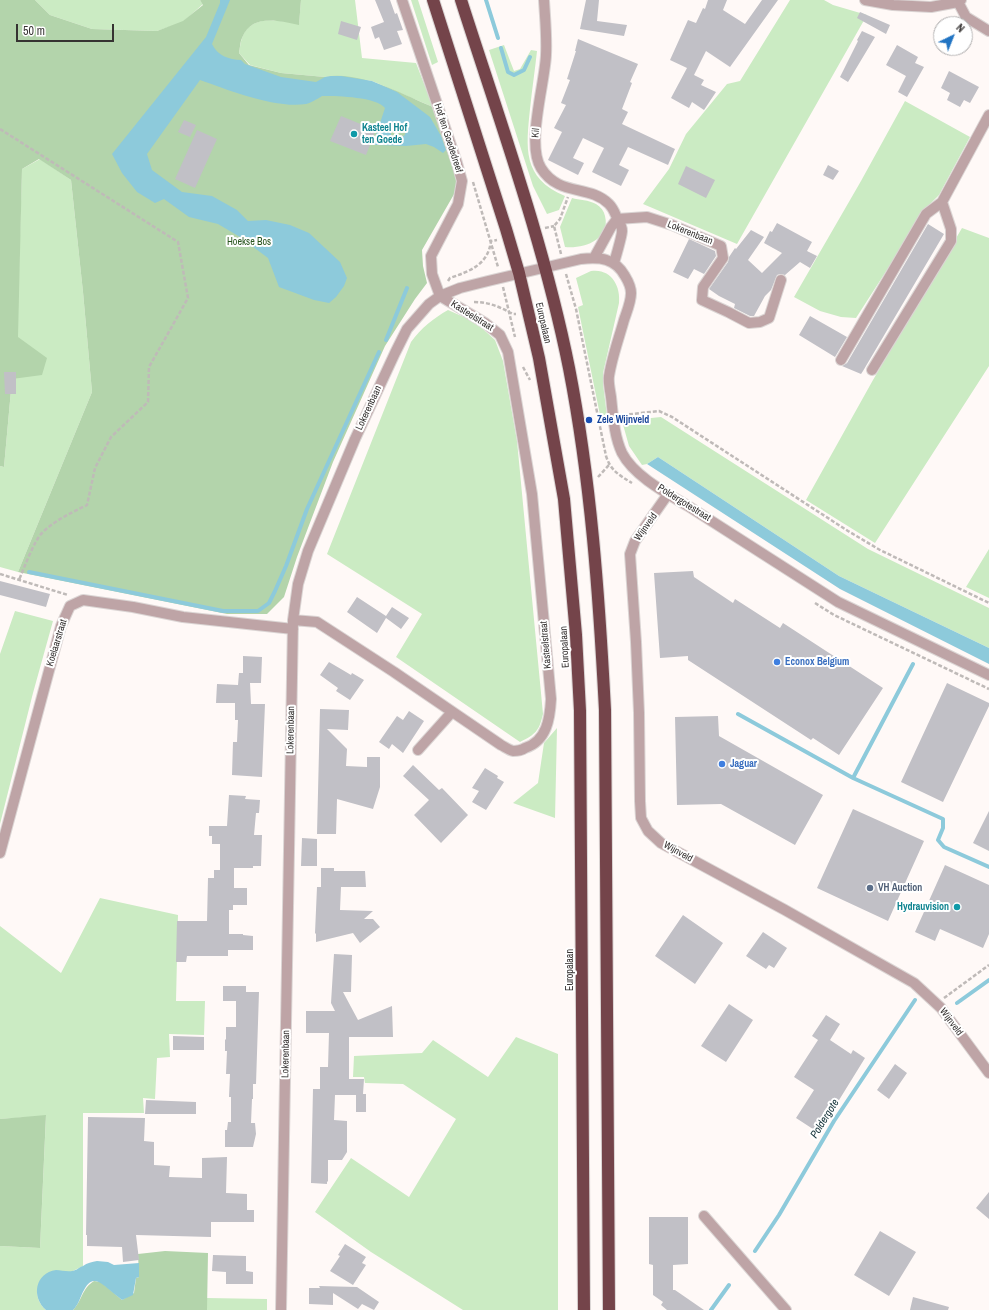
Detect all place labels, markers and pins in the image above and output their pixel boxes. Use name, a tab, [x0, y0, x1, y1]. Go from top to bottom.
place label: Kasteel Hof ten Goede	[362, 122, 407, 146]
marker: Kasteel Hof ten Goede	[349, 129, 359, 139]
place label: Zele Wijnveld	[597, 414, 649, 426]
marker: Zele Wijnveld	[584, 415, 594, 425]
place label: Econox Belgium	[785, 656, 849, 668]
marker: Econox Belgium	[772, 657, 782, 667]
place label: Jaguar	[730, 758, 757, 770]
marker: Jaguar	[717, 759, 727, 769]
place label: VH Auction	[878, 882, 922, 894]
marker: VH Auction	[865, 883, 875, 893]
place label: Hydrauvision	[897, 901, 949, 913]
marker: Hydrauvision	[952, 902, 962, 912]

